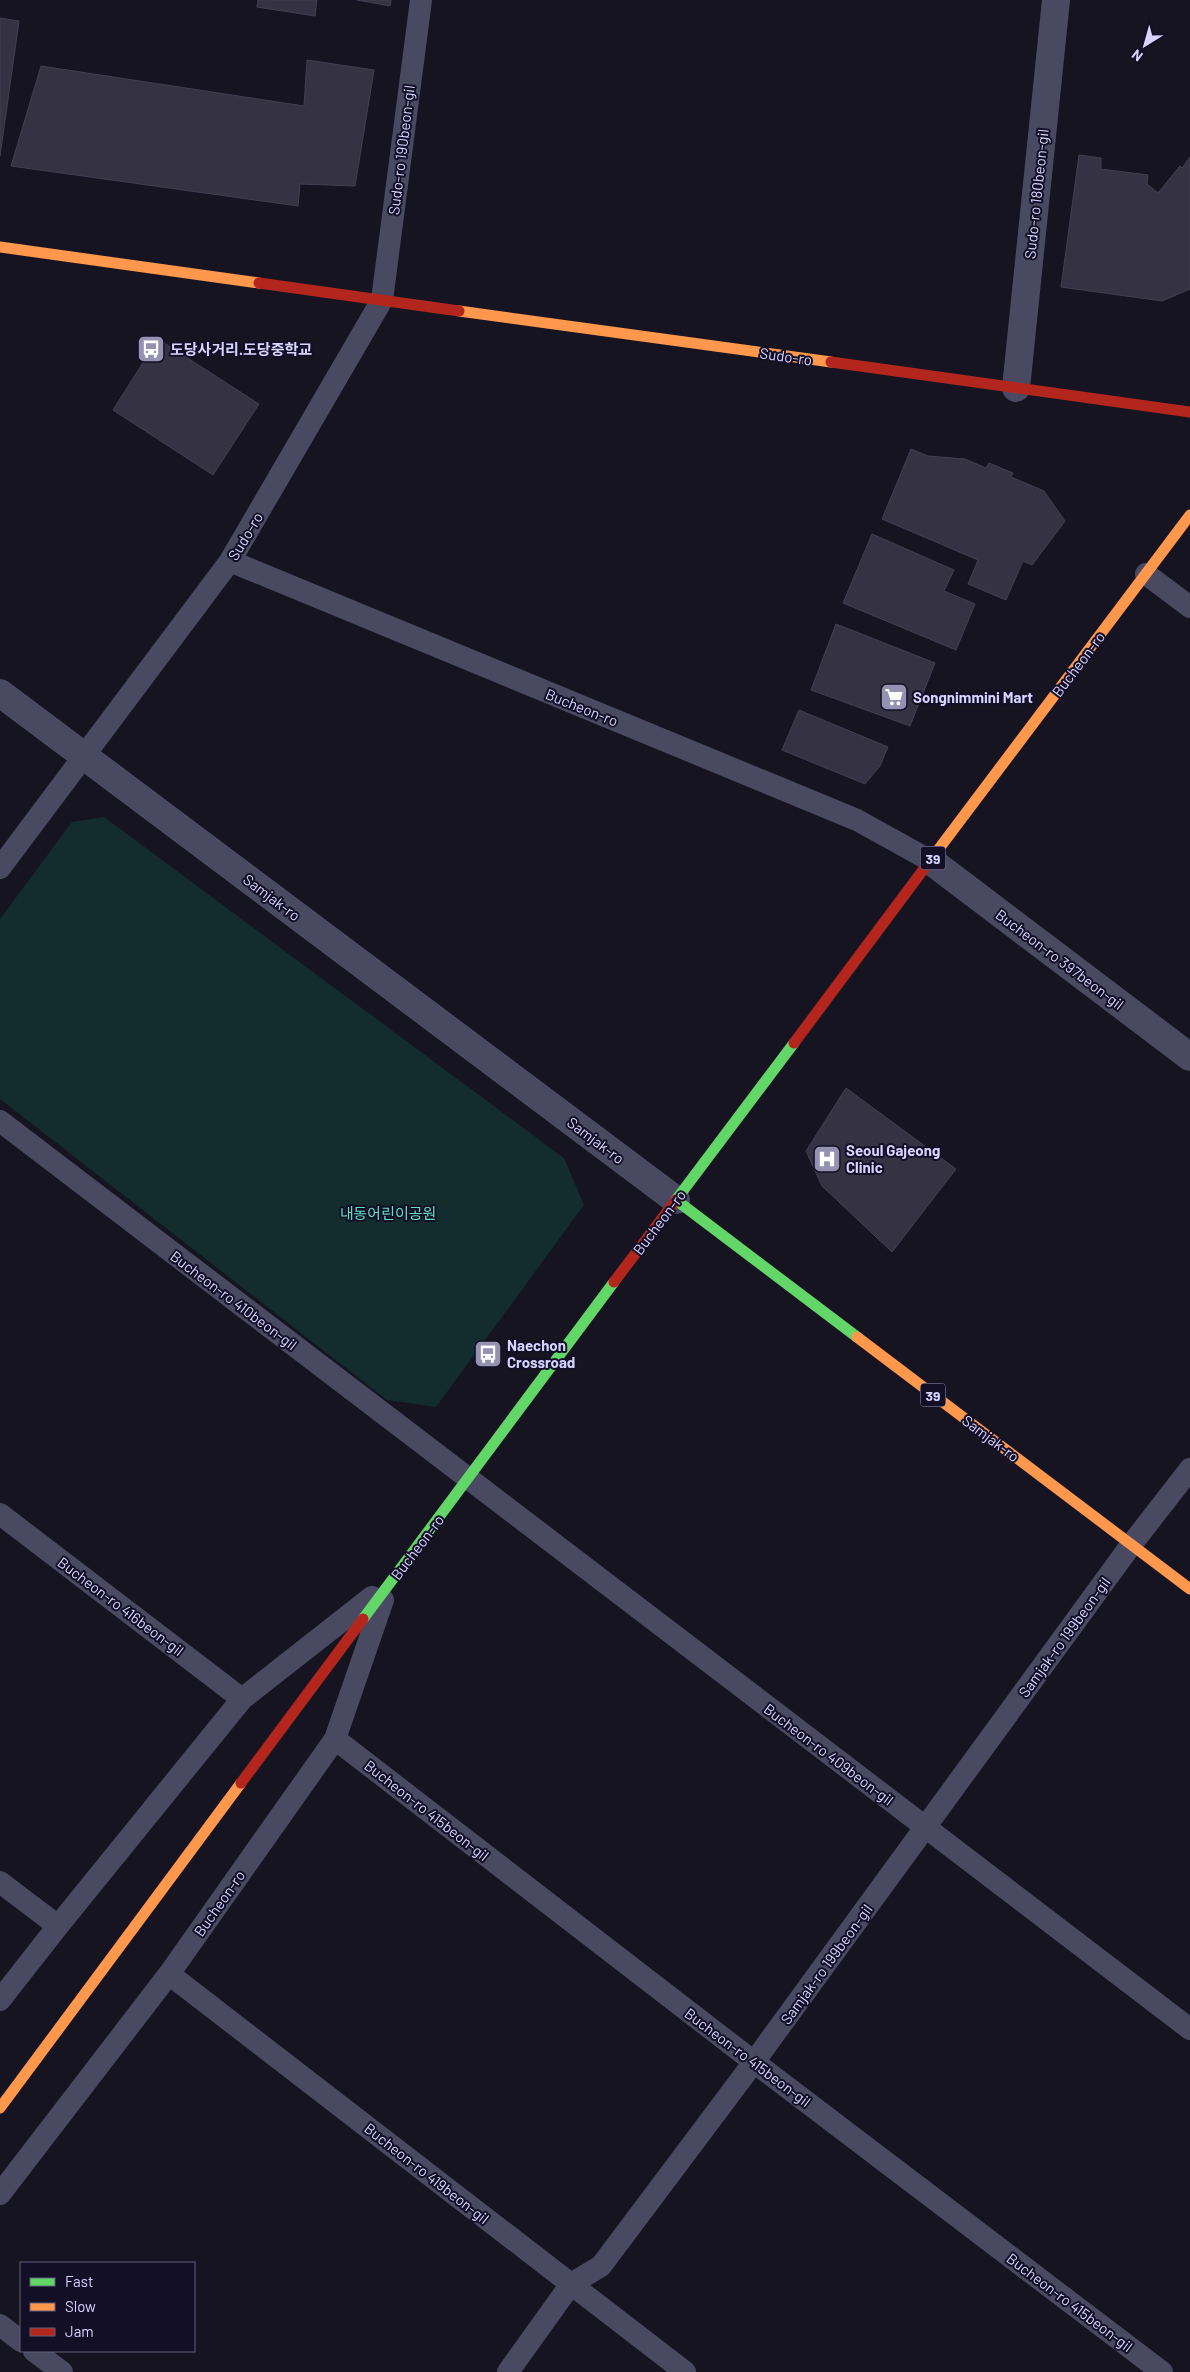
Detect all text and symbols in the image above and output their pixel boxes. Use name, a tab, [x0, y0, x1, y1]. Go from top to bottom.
north arrow	[1120, 20, 1170, 70]
text: N	[1128, 46, 1146, 65]
street label: Sudo-ro 190beon-gil	[384, 84, 418, 216]
street label: Sudo-ro 180beon-gil	[1020, 128, 1052, 260]
bus stop icon: 도당사거리.도당중학교	[136, 334, 166, 364]
place label: 도당사거리.도당중학교	[170, 340, 312, 358]
street label: Sudo-ro	[759, 343, 813, 369]
street label: Sudo-ro	[224, 509, 266, 563]
street label: Bucheon-ro	[1048, 628, 1108, 700]
supermarket icon: Songnimmini Mart	[879, 682, 909, 712]
street label: Bucheon-ro	[543, 684, 621, 730]
place label: Songnimmini Mart	[913, 688, 1033, 706]
road number: 39	[920, 846, 946, 870]
street label: Samjak-ro	[240, 870, 304, 924]
street label: Bucheon-ro 397beon-gil	[992, 905, 1128, 1013]
street label: Samjak-ro	[564, 1113, 628, 1167]
place label: Seoul Gajeong Clinic	[846, 1141, 940, 1176]
hospital icon: Seoul Gajeong Clinic	[812, 1144, 842, 1174]
street label: Bucheon-ro	[629, 1186, 689, 1258]
park label: 내동어린이공원	[340, 1204, 436, 1222]
street label: Bucheon-ro 410beon-gil	[167, 1247, 301, 1353]
place label: Naechon Crossroad	[507, 1336, 575, 1371]
bus stop icon: Naechon Crossroad	[473, 1339, 503, 1369]
road number: 39	[920, 1384, 946, 1406]
street label: Samjak-ro	[959, 1411, 1023, 1465]
street label: Bucheon-ro	[387, 1511, 447, 1583]
street label: Bucheon-ro 416beon-gil	[55, 1553, 187, 1659]
street label: Samjak-ro 199beon-gil	[1014, 1573, 1114, 1701]
street label: Bucheon-ro 409beon-gil	[761, 1699, 897, 1809]
street label: Bucheon-ro 415beon-gil	[361, 1756, 493, 1864]
street label: Bucheon-ro	[190, 1866, 248, 1940]
street label: Samjak-ro 199beon-gil	[776, 1900, 876, 2028]
street label: Bucheon-ro 415beon-gil	[682, 2004, 814, 2110]
street label: Bucheon-ro 419beon-gil	[361, 2119, 493, 2227]
street label: Bucheon-ro 415beon-gil	[1004, 2249, 1136, 2355]
legend	[20, 2262, 195, 2352]
text: Fast	[65, 2272, 93, 2290]
text: Slow	[65, 2297, 96, 2315]
text: Jam	[65, 2322, 94, 2340]

